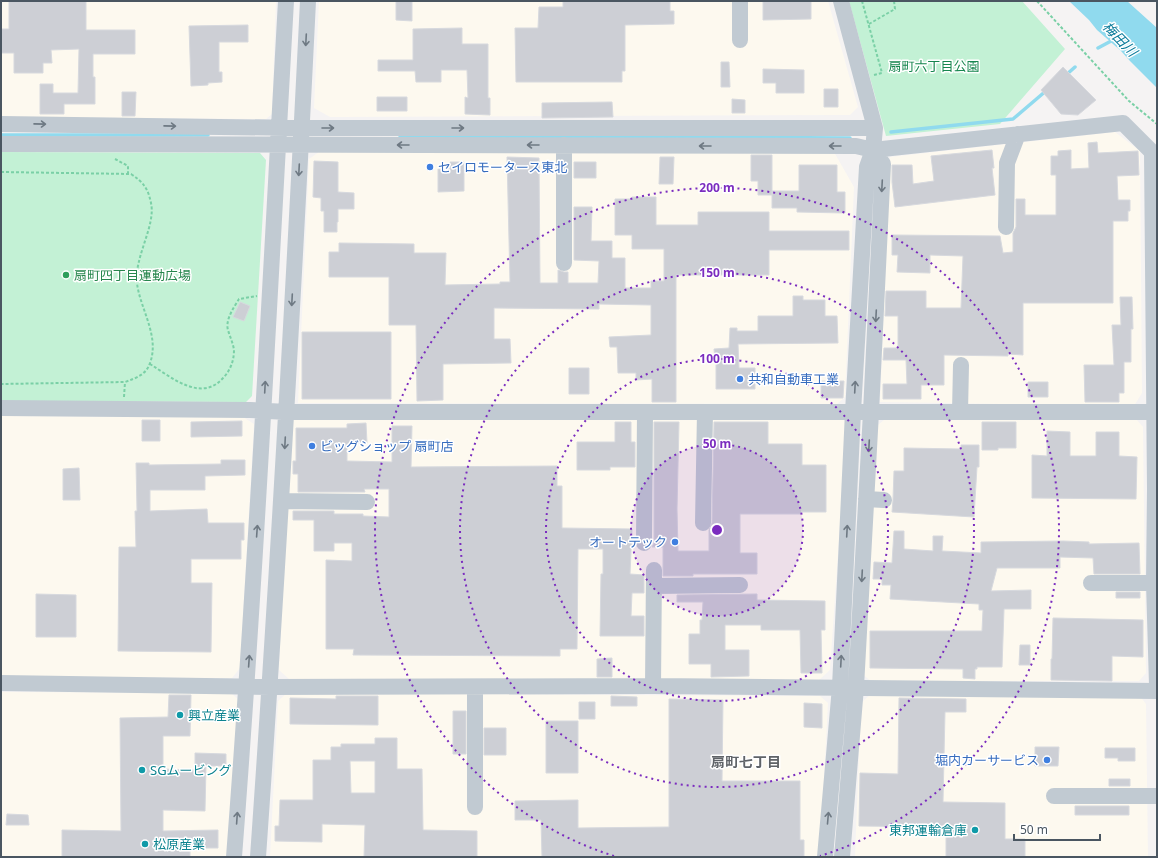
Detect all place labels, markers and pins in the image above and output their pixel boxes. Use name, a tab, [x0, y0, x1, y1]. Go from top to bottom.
place label: セイロモータース東北	[438, 158, 567, 176]
marker: セイロモータース東北	[425, 162, 435, 172]
place label: 扇町四丁目運動広場	[74, 266, 191, 284]
marker: 扇町四丁目運動広場	[61, 270, 71, 280]
place label: 共和自動車工業	[748, 370, 839, 388]
marker: 共和自動車工業	[735, 374, 745, 384]
place label: ビッグショップ 扇町店	[320, 437, 453, 455]
marker: ビッグショップ 扇町店	[307, 441, 317, 451]
centre of rings	[710, 523, 724, 537]
place label: オートテック	[589, 533, 667, 551]
marker: オートテック	[670, 537, 680, 547]
place label: 興立産業	[188, 706, 240, 724]
marker: 興立産業	[175, 710, 185, 720]
place label: 堀内カーサービス	[935, 751, 1039, 769]
marker: 堀内カーサービス	[1042, 755, 1052, 765]
place label: SGムービング	[150, 761, 232, 779]
marker: SGムービング	[137, 765, 147, 775]
place label: 東邦運輸倉庫	[889, 821, 967, 839]
marker: 東邦運輸倉庫	[970, 825, 980, 835]
place label: 松原産業	[153, 835, 205, 853]
marker: 松原産業	[140, 839, 150, 849]

